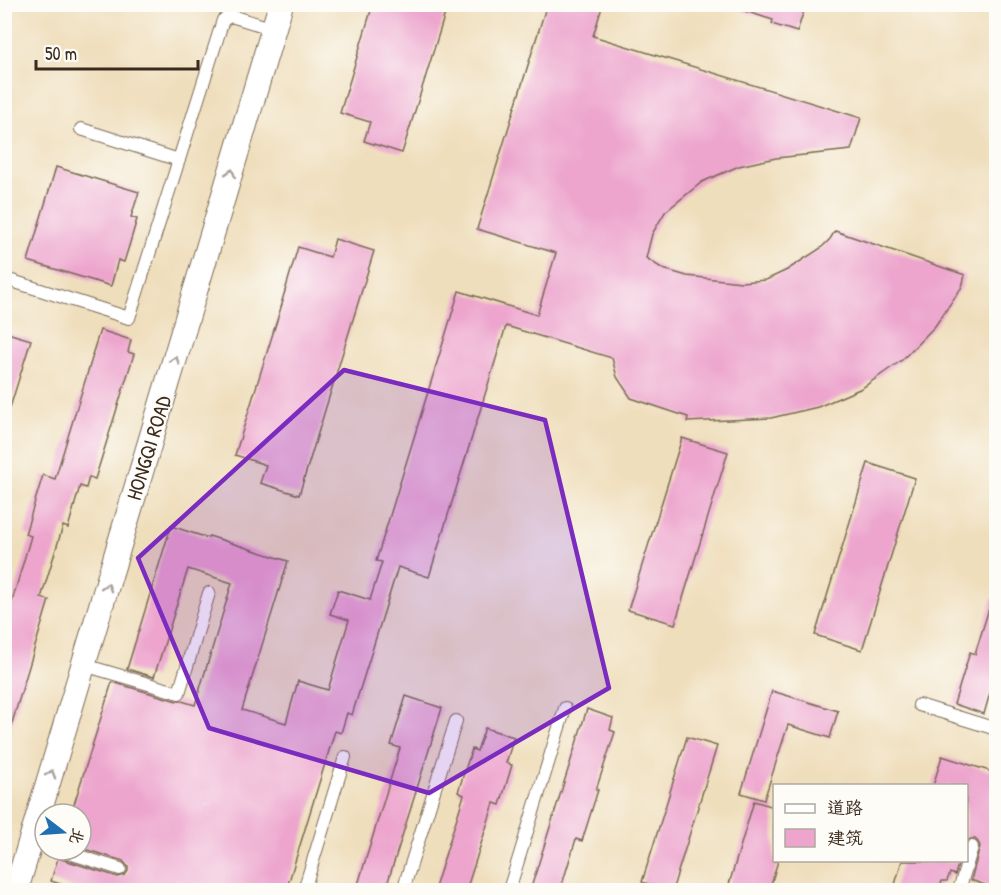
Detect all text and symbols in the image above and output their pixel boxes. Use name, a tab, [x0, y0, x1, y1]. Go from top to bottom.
scale bar	[36, 33, 198, 71]
text: 50 m	[45, 41, 77, 66]
one-way arrow	[224, 168, 236, 179]
one-way arrow	[168, 355, 180, 366]
street label: HONGQI ROAD	[119, 392, 178, 504]
one-way arrow	[100, 582, 112, 593]
one-way arrow	[44, 769, 56, 780]
legend	[773, 784, 968, 862]
text: 道路	[827, 795, 863, 820]
north arrow	[33, 802, 93, 862]
text: 建筑	[827, 825, 863, 850]
text: 北	[64, 826, 90, 847]

